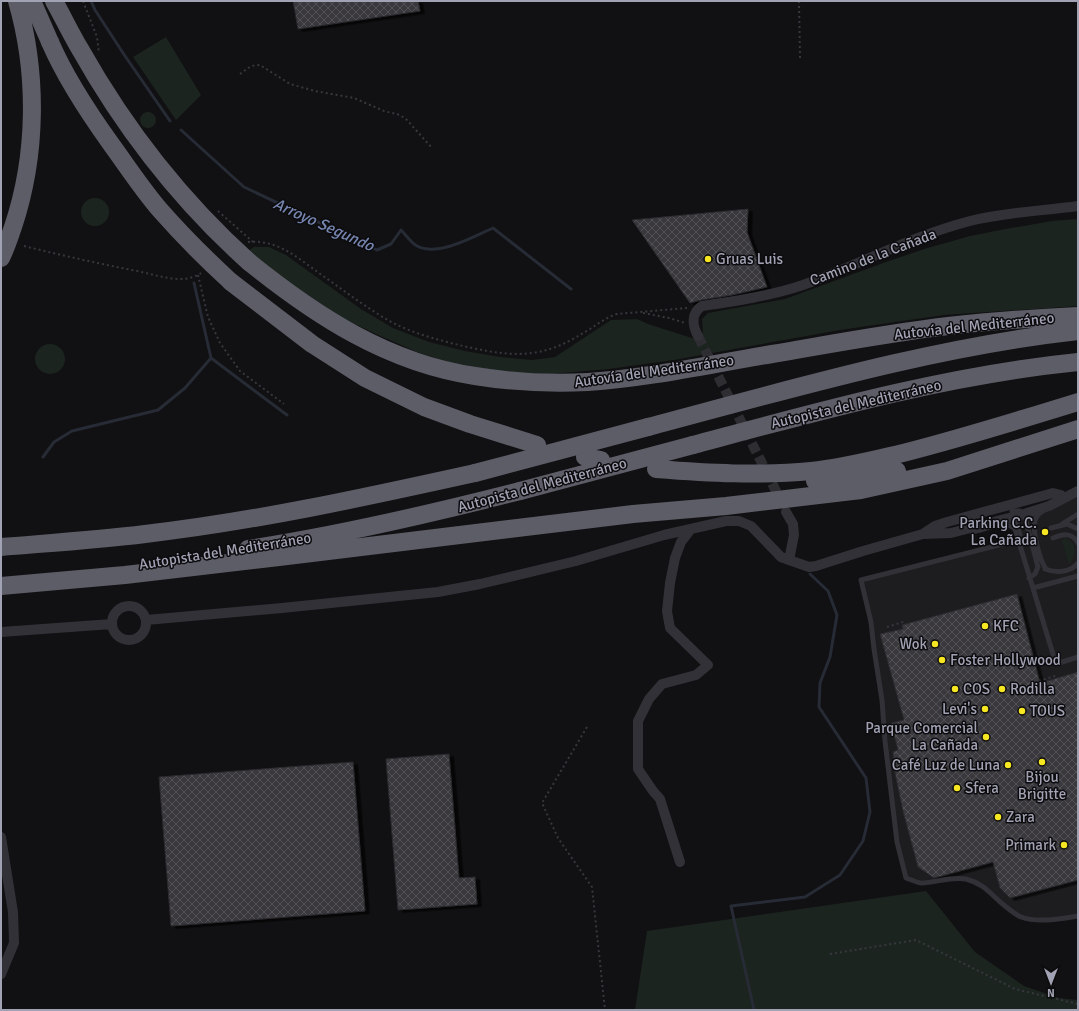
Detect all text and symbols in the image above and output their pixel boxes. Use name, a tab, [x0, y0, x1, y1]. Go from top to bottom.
water label: Arroyo Segundo	[270, 194, 378, 256]
street label: Camino de la Cañada	[807, 225, 939, 289]
place label: Gruas Luis	[716, 250, 784, 268]
marker: Gruas Luis	[703, 254, 713, 264]
street label: Autovía del Mediterráneo	[893, 309, 1055, 343]
street label: Autovía del Mediterráneo	[573, 351, 735, 391]
street label: Autopista del Mediterráneo	[769, 376, 943, 432]
street label: Autopista del Mediterráneo	[456, 454, 629, 516]
place label: Parking C.C. La Cañada	[959, 514, 1037, 549]
marker: Parking C.C. La Cañada	[1040, 527, 1050, 537]
street label: Autopista del Mediterráneo	[138, 528, 313, 574]
place label: KFC	[993, 617, 1019, 635]
marker: KFC	[980, 621, 990, 631]
place label: Wok	[900, 635, 927, 653]
marker: Wok	[930, 639, 940, 649]
place label: Foster Hollywood	[950, 651, 1061, 669]
marker: Foster Hollywood	[937, 655, 947, 665]
place label: COS	[963, 680, 990, 698]
place label: Rodilla	[1010, 680, 1055, 698]
marker: COS	[950, 684, 960, 694]
marker: Rodilla	[997, 684, 1007, 694]
place label: Levi's	[942, 700, 977, 718]
place label: TOUS	[1030, 702, 1065, 720]
marker: Levi's	[980, 704, 990, 714]
marker: TOUS	[1017, 706, 1027, 716]
place label: Parque Comercial La Cañada	[865, 719, 978, 754]
marker: Parque Comercial La Cañada	[981, 732, 991, 742]
place label: Café Luz de Luna	[892, 756, 1000, 774]
marker: Bijou Brigitte	[1037, 757, 1047, 767]
marker: Café Luz de Luna	[1003, 760, 1013, 770]
place label: Bijou Brigitte	[1018, 768, 1066, 803]
place label: Sfera	[965, 779, 999, 797]
marker: Sfera	[952, 783, 962, 793]
place label: Zara	[1006, 808, 1035, 826]
marker: Zara	[993, 812, 1003, 822]
place label: Primark	[1005, 836, 1056, 854]
marker: Primark	[1059, 840, 1069, 850]
north arrow	[1031, 963, 1071, 1003]
text: N	[1047, 986, 1055, 999]

